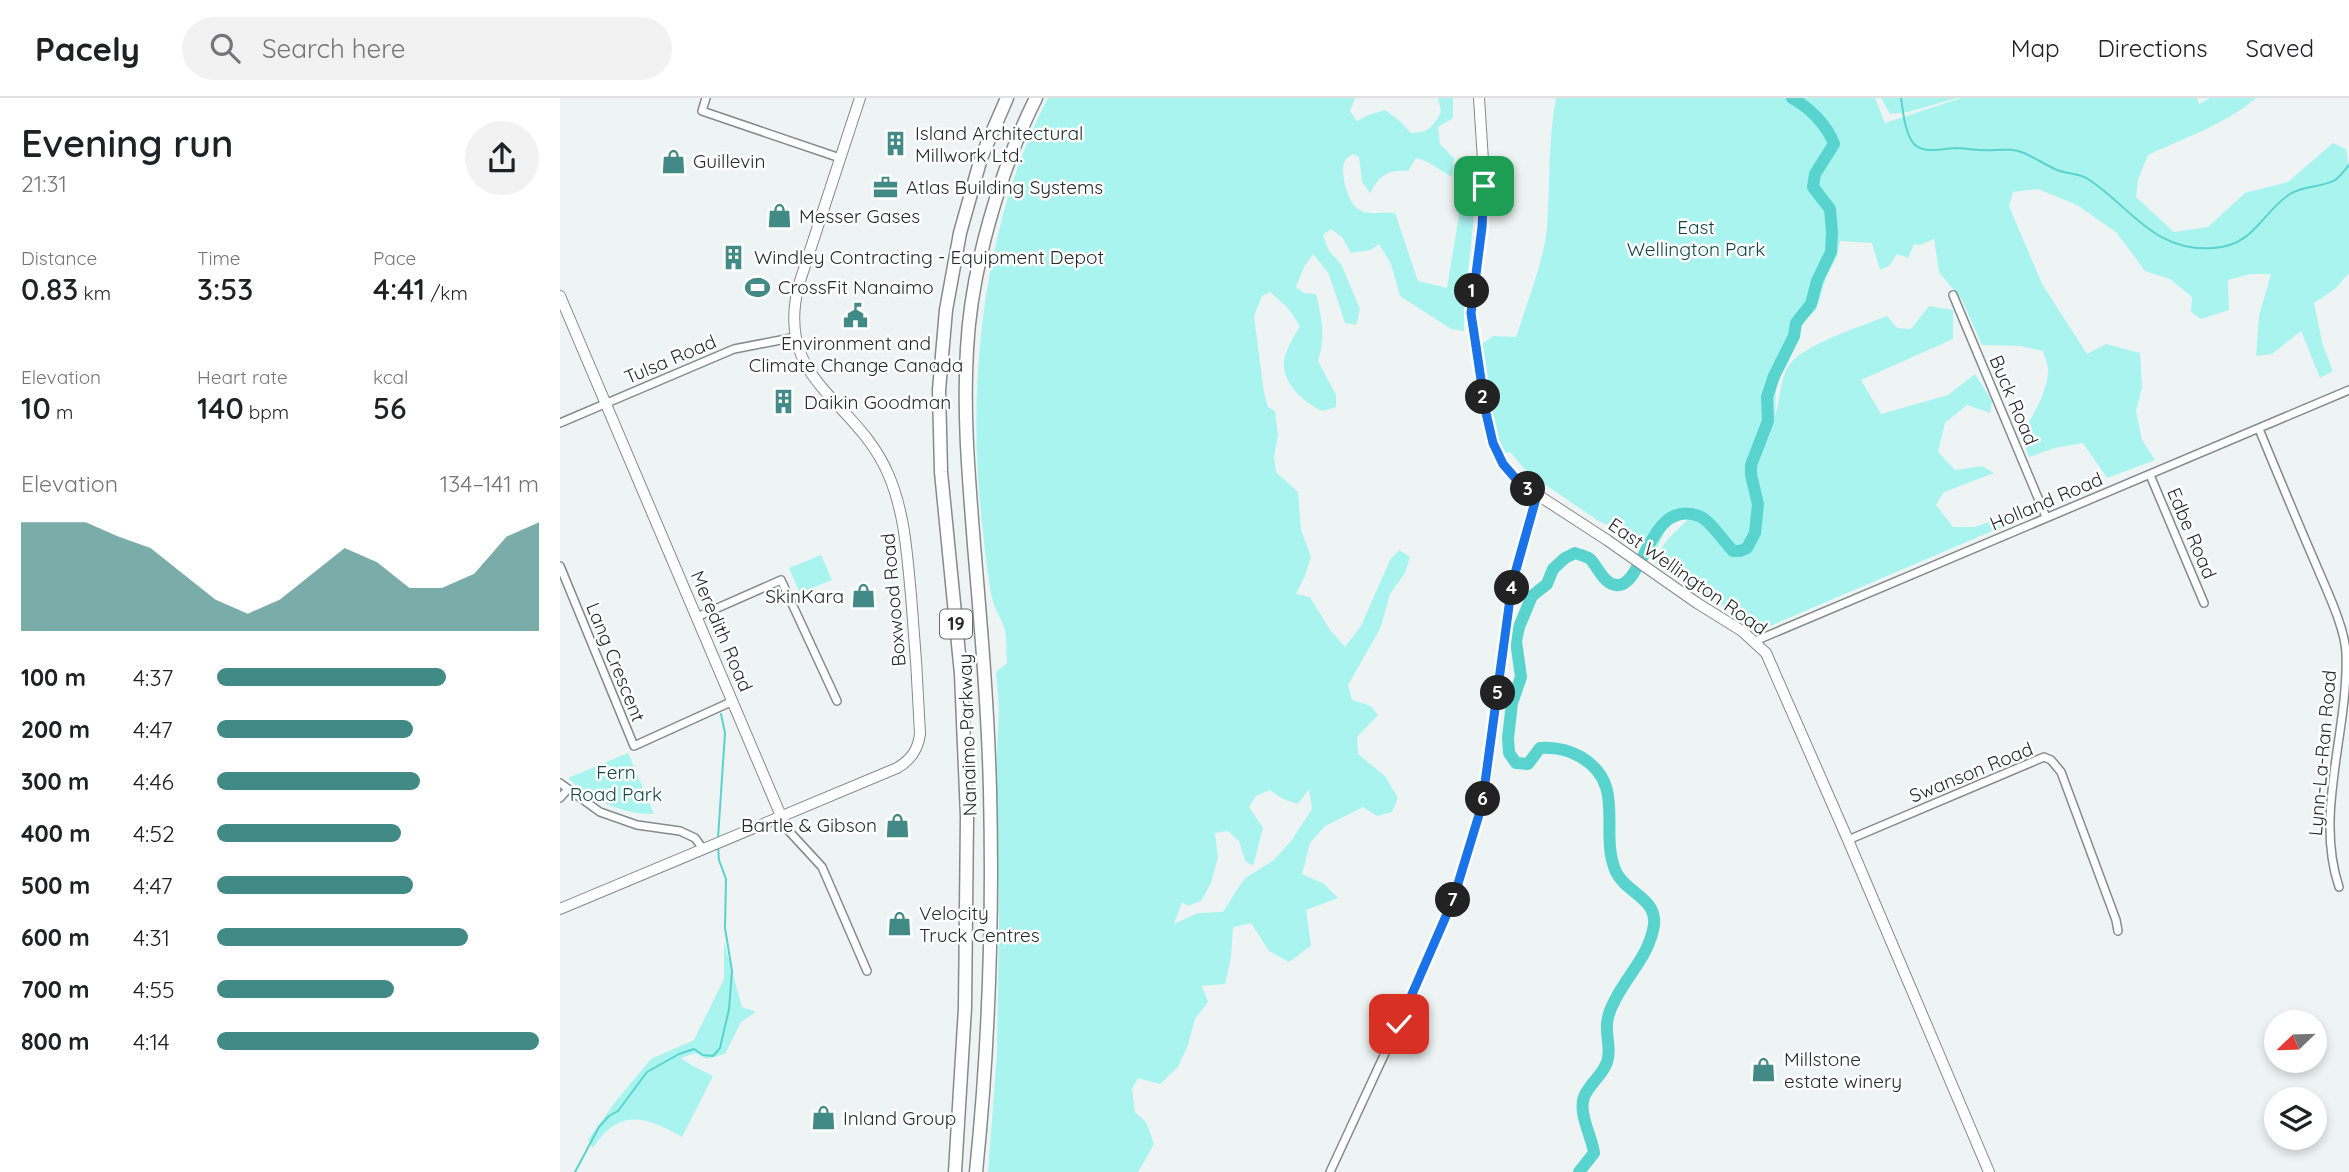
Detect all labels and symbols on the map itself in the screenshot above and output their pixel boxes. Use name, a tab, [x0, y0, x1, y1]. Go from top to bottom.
place label: Island Architectural Millwork Ltd.	[915, 121, 1083, 167]
building icon: Island Architectural Millwork Ltd.	[881, 130, 909, 158]
shop icon: Guillevin	[659, 147, 687, 175]
place label: Guillevin	[693, 149, 765, 173]
pin	[1454, 156, 1514, 216]
office icon: Atlas Building Systems	[872, 173, 900, 201]
place label: Atlas Building Systems	[906, 175, 1103, 199]
shop icon: Messer Gases	[765, 202, 793, 230]
place label: Messer Gases	[799, 204, 920, 228]
park label: East Wellington Park	[1627, 215, 1765, 261]
building icon: Windley Contracting - Equipment Depot	[720, 243, 748, 271]
place label: Windley Contracting - Equipment Depot	[754, 245, 1104, 269]
sports icon: CrossFit Nanaimo	[744, 273, 772, 301]
pin: 1	[1454, 274, 1490, 308]
place label: CrossFit Nanaimo	[778, 275, 934, 299]
public building icon: Environment and Climate Change Canada	[842, 301, 870, 329]
street label: Tulsa Road	[621, 329, 719, 389]
place label: Environment and Climate Change Canada	[749, 331, 963, 377]
street label: Buck Road	[1984, 351, 2044, 449]
pin: 2	[1466, 380, 1500, 414]
building icon: Daikin Goodman	[770, 388, 798, 416]
place label: Daikin Goodman	[804, 390, 951, 414]
street label: Holland Road	[1986, 466, 2106, 536]
pin: 3	[1510, 472, 1546, 506]
street label: Edbe Road	[2162, 484, 2222, 582]
street label: East Wellington Road	[1604, 512, 1772, 640]
street label: Boxwood Road	[875, 532, 911, 668]
street label: Meredith Road	[686, 567, 758, 695]
pin: 4	[1494, 570, 1530, 606]
shop icon: SkinKara	[850, 582, 878, 610]
place label: SkinKara	[765, 584, 844, 608]
street label: Lang Crescent	[581, 599, 651, 725]
road number: 19	[940, 610, 972, 638]
street label: Nanaimo Parkway	[952, 653, 982, 817]
street label: Lynn-La-Ran Road	[2303, 669, 2341, 837]
pin: 5	[1480, 676, 1516, 710]
street label: Swanson Road	[1906, 736, 2036, 808]
park label: Fern Road Park	[570, 760, 662, 806]
pin: 6	[1466, 782, 1500, 816]
shop icon: Bartle & Gibson	[883, 811, 911, 839]
place label: Bartle & Gibson	[741, 813, 877, 837]
pin: 7	[1436, 882, 1470, 918]
place label: Velocity Truck Centres	[919, 901, 1040, 947]
shop icon: Velocity Truck Centres	[885, 910, 913, 938]
pin	[1369, 994, 1429, 1054]
north arrow	[2264, 1010, 2328, 1073]
place label: Millstone estate winery	[1784, 1047, 1902, 1093]
shop icon: Millstone estate winery	[1750, 1056, 1778, 1084]
shop icon: Inland Group	[809, 1104, 837, 1132]
place label: Inland Group	[843, 1106, 956, 1130]

